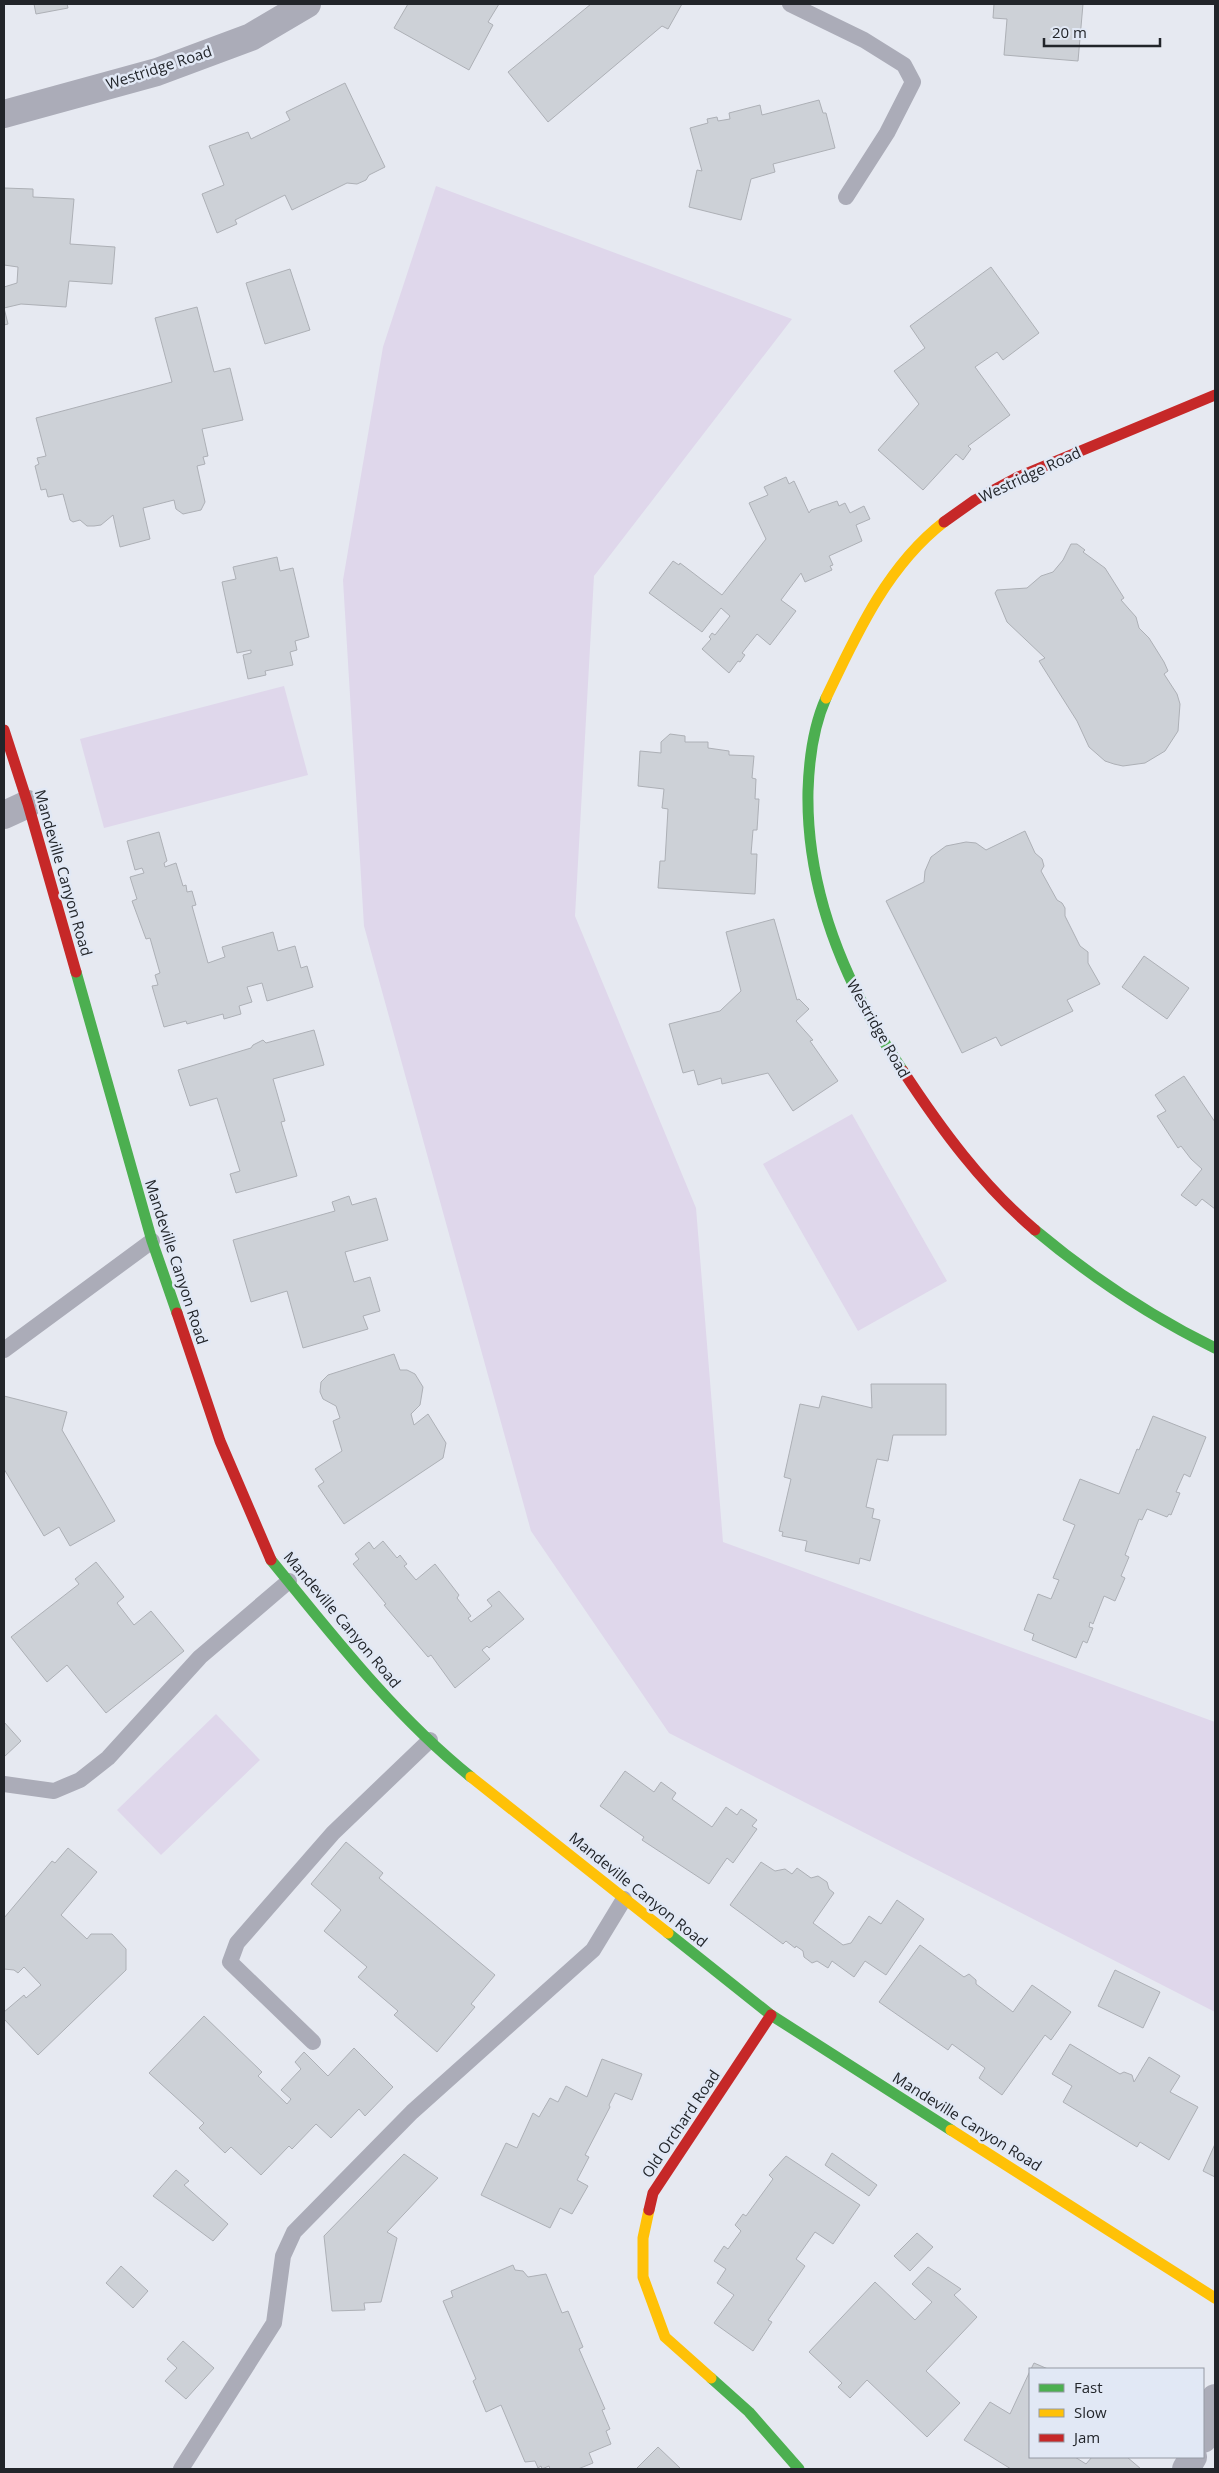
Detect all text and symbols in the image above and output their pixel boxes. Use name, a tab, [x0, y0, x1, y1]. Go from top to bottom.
scale bar	[1044, 15, 1160, 47]
text: 20 m	[1052, 22, 1087, 42]
street label: Westridge Road	[103, 41, 214, 94]
street label: Westridge Road	[975, 442, 1084, 506]
street label: Mandeville Canyon Road	[31, 787, 97, 958]
street label: Westridge Road	[843, 976, 915, 1081]
street label: Mandeville Canyon Road	[141, 1177, 213, 1347]
street label: Mandeville Canyon Road	[280, 1547, 406, 1692]
street label: Mandeville Canyon Road	[565, 1827, 712, 1951]
street label: Old Orchard Road	[637, 2066, 724, 2181]
street label: Mandeville Canyon Road	[889, 2067, 1046, 2175]
legend	[1029, 2368, 1204, 2458]
text: Fast	[1074, 2377, 1103, 2397]
text: Slow	[1074, 2402, 1107, 2422]
text: Jam	[1072, 2427, 1100, 2447]

